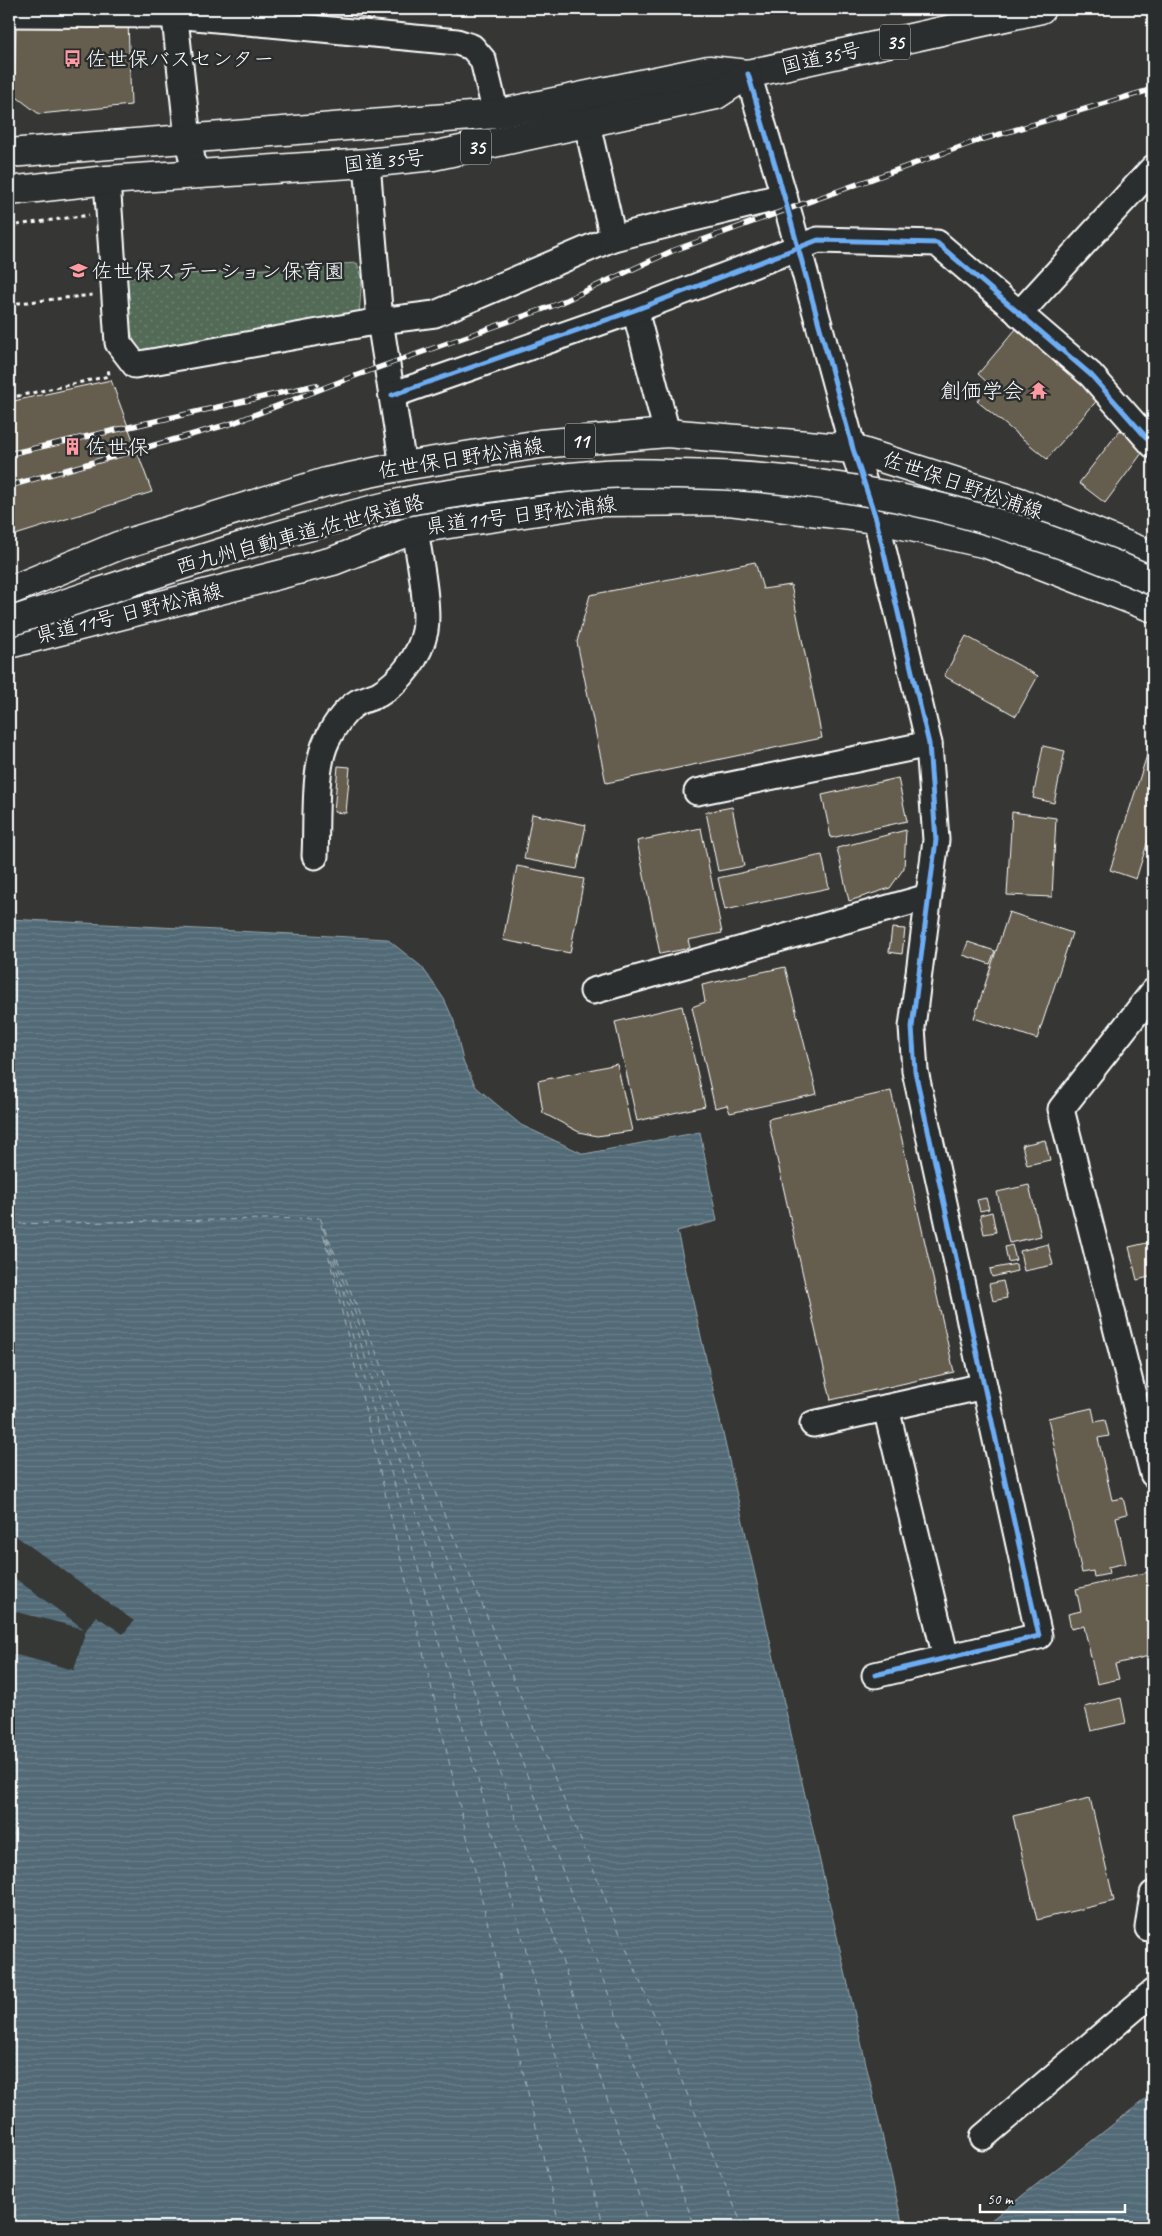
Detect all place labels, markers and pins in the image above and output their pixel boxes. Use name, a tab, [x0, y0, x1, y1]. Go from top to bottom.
place label: 佐世保バスセンター	[86, 46, 274, 72]
bus stop icon: 佐世保バスセンター	[62, 49, 82, 69]
place label: 佐世保ステーション保育園	[92, 258, 345, 284]
school or university icon: 佐世保ステーション保育園	[68, 261, 88, 281]
place label: 創価学会	[940, 378, 1024, 404]
temple icon: 創価学会	[1028, 381, 1048, 401]
place label: 佐世保	[86, 434, 149, 460]
building icon: 佐世保	[62, 437, 82, 457]

